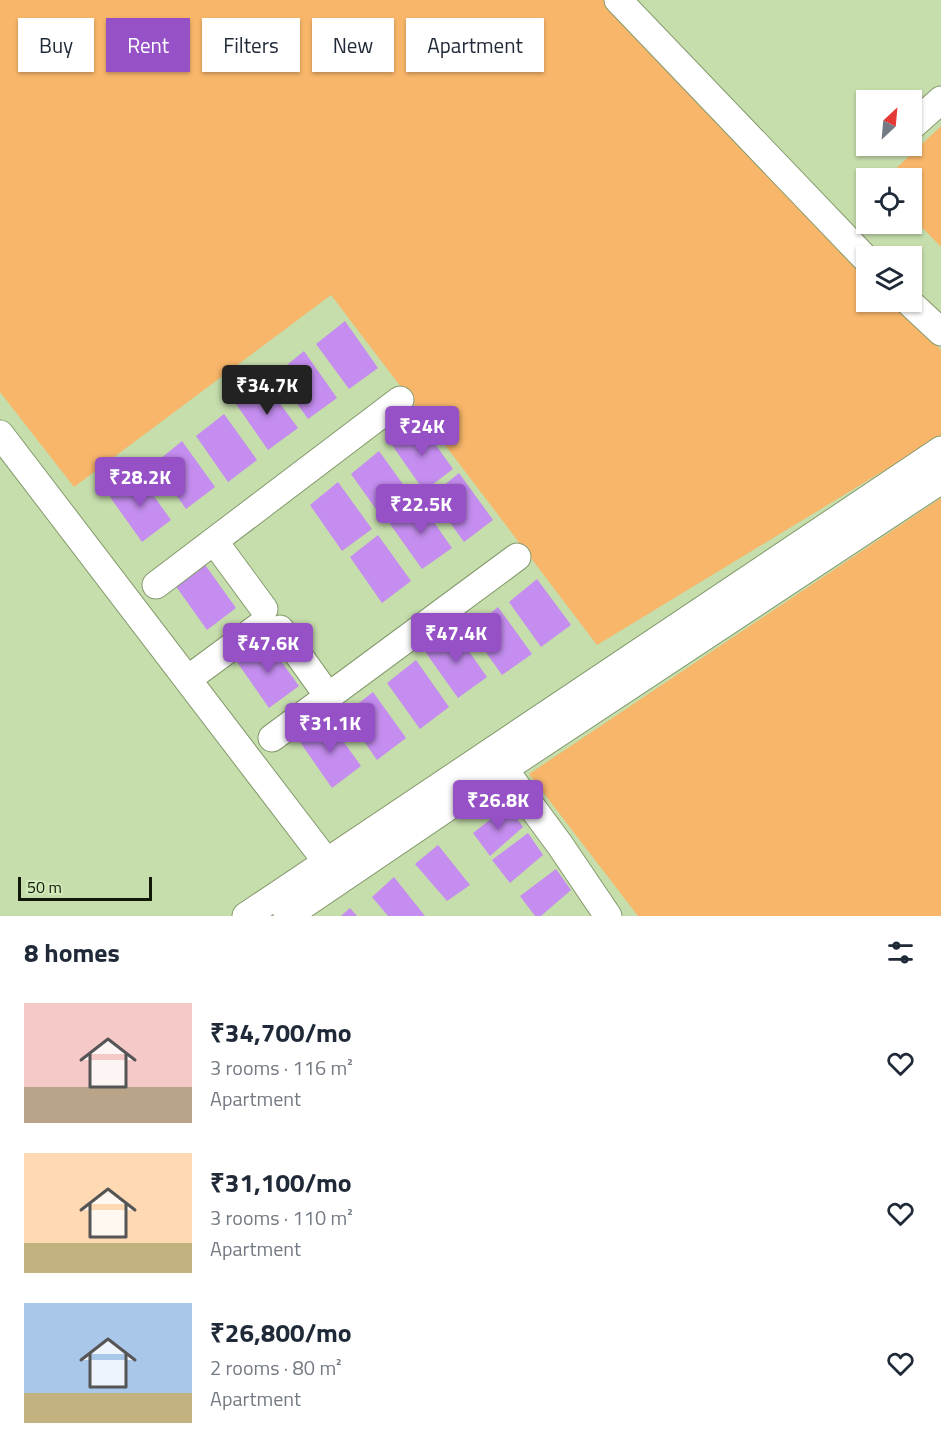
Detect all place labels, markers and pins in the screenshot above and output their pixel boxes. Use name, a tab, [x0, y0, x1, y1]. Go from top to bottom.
pin: ₹34.7K	[218, 365, 316, 416]
pin: ₹24K	[386, 406, 458, 457]
pin: ₹28.2K	[91, 457, 189, 508]
pin: ₹22.5K	[372, 484, 470, 535]
pin: ₹47.4K	[407, 613, 505, 664]
pin: ₹47.6K	[219, 623, 317, 674]
pin: ₹31.1K	[281, 703, 379, 754]
pin: ₹26.8K	[449, 780, 547, 831]

